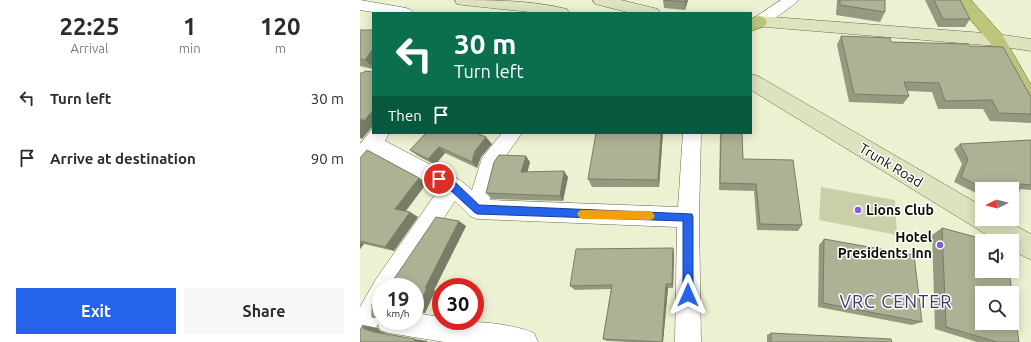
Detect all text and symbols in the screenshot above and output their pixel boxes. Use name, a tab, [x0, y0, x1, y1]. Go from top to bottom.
text: 22:25	[59, 13, 119, 40]
text: 1	[183, 13, 196, 40]
text: 120	[260, 13, 301, 40]
icon: left	[388, 28, 440, 80]
text: 30 m	[454, 28, 516, 59]
text: Arrival	[70, 41, 108, 55]
text: min	[179, 41, 201, 55]
text: m	[275, 41, 286, 55]
text: Turn left	[454, 61, 524, 81]
icon: left	[16, 87, 38, 109]
text: Turn left	[50, 90, 111, 107]
text: 30 m	[311, 90, 344, 107]
icon: arrive	[430, 104, 452, 126]
text: Then	[388, 107, 422, 124]
street label: Trunk Road	[856, 140, 926, 190]
icon: arrive	[16, 147, 38, 169]
text: Arrive at destination	[50, 150, 196, 167]
text: 90 m	[311, 150, 344, 167]
pin	[422, 162, 456, 196]
icon: arrive	[428, 168, 450, 190]
north arrow	[975, 182, 1019, 226]
map controls	[975, 182, 1019, 330]
place label: Lions Club	[866, 202, 934, 218]
marker: Lions Club	[853, 205, 863, 215]
place label: Hotel Presidents Inn	[838, 229, 932, 261]
button: sound	[975, 234, 1019, 278]
marker: Hotel Presidents Inn	[935, 240, 945, 250]
position arrow	[667, 274, 709, 316]
speed limit sign: 30	[432, 278, 484, 330]
button: search	[975, 286, 1019, 330]
text: 19	[387, 287, 409, 310]
button: Exit	[16, 288, 176, 334]
button: Share	[184, 288, 344, 334]
district label: VRC CENTER	[840, 291, 953, 311]
text: km/h	[386, 308, 410, 319]

